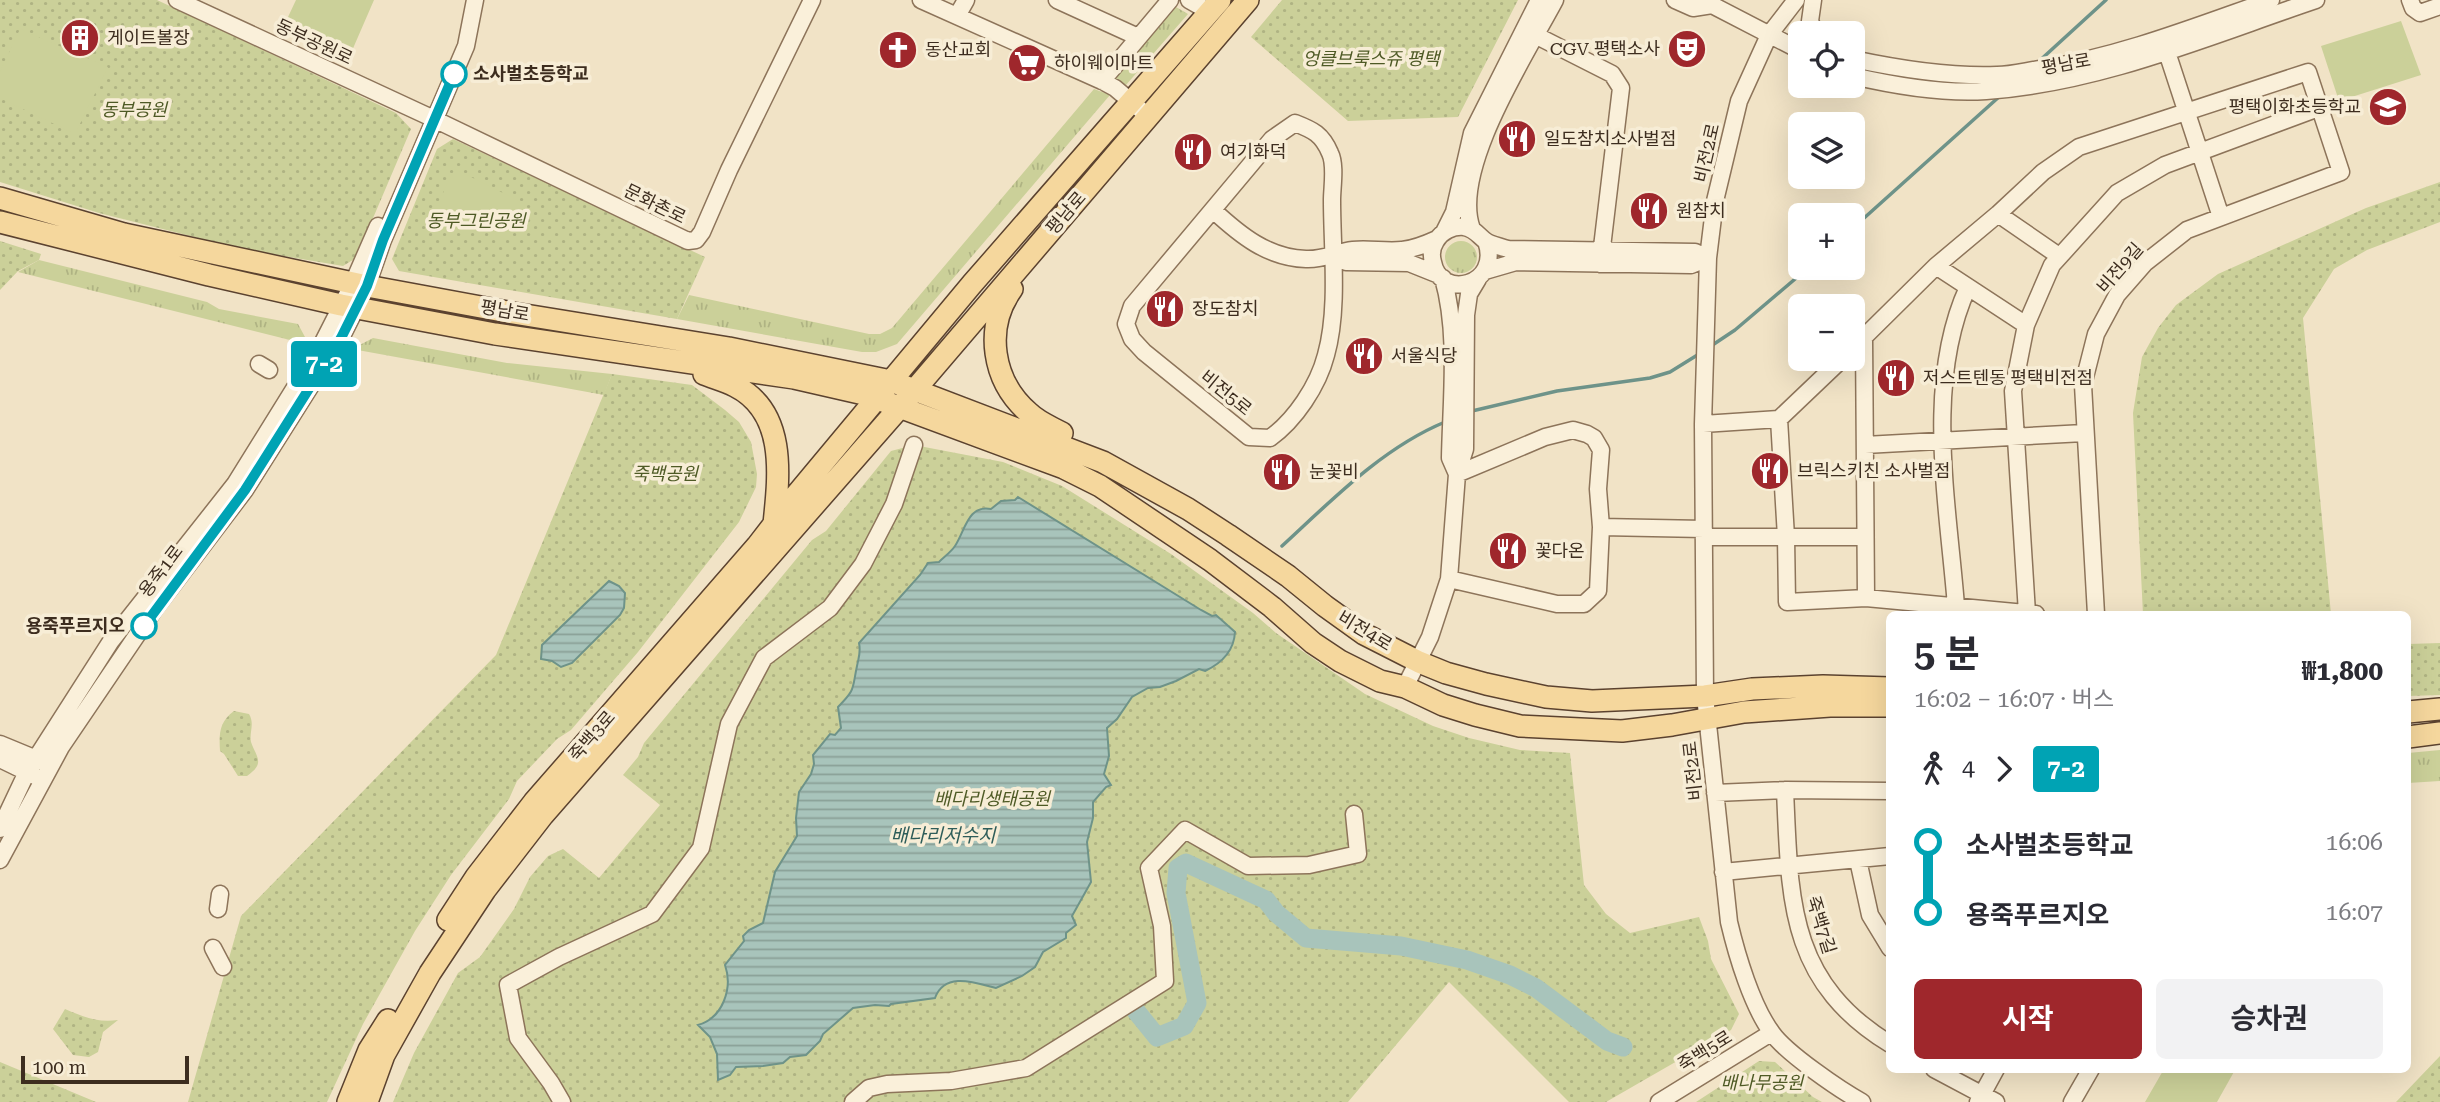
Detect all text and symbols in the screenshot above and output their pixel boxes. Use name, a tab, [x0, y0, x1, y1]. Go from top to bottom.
street label: 동부공원로	[272, 15, 356, 69]
building icon: 게이트볼장	[59, 17, 101, 59]
map controls	[1788, 21, 1865, 371]
button: locate	[1788, 21, 1865, 98]
place label: 게이트볼장	[107, 27, 190, 48]
theatre icon: CGV 평택소사	[1666, 28, 1708, 70]
church icon: 동산교회	[877, 29, 919, 71]
place label: CGV 평택소사	[1550, 38, 1660, 59]
place label: 동산교회	[925, 39, 991, 60]
supermarket icon: 하이웨이마트	[1006, 42, 1048, 84]
park label: 엉클브룩스쥬 평택	[1302, 48, 1442, 69]
street label: 평남로	[2040, 49, 2092, 78]
place label: 하이웨이마트	[1054, 52, 1153, 73]
marker: 소사벌초등학교	[441, 61, 467, 87]
place label: 소사벌초등학교	[473, 63, 589, 84]
school or university icon: 평택이화초등학교	[2367, 86, 2409, 128]
place label: 평택이화초등학교	[2229, 96, 2361, 117]
park label: 동부공원	[101, 99, 169, 120]
button: layers	[1788, 112, 1865, 189]
restaurant icon: 일도참치소사벌점	[1496, 118, 1538, 160]
street label: 비전2로	[1690, 121, 1723, 184]
place label: 일도참치소사벌점	[1544, 128, 1676, 149]
restaurant icon: 여기화덕	[1172, 131, 1214, 173]
place label: 여기화덕	[1220, 141, 1286, 162]
street label: 문화촌로	[621, 180, 690, 228]
street label: 평남로	[1041, 187, 1090, 238]
restaurant icon: 원참치	[1628, 190, 1670, 232]
place label: 원참치	[1676, 200, 1726, 221]
button: +	[1788, 203, 1865, 280]
park label: 동부그린공원	[426, 210, 527, 231]
street label: 비전9길	[2092, 238, 2147, 297]
restaurant icon: 장도참치	[1144, 288, 1186, 330]
button: −	[1788, 294, 1865, 371]
street label: 평남로	[479, 296, 531, 325]
place label: 장도참치	[1192, 298, 1258, 319]
restaurant icon: 서울식당	[1343, 335, 1385, 377]
line badge: 7-2	[284, 341, 364, 387]
place label: 서울식당	[1391, 345, 1457, 366]
text: 7-2	[305, 350, 343, 378]
restaurant icon: 저스트텐동 평택비전점	[1875, 357, 1917, 399]
street label: 비전5로	[1196, 366, 1256, 420]
place label: 저스트텐동 평택비전점	[1923, 367, 2093, 388]
restaurant icon: 브릭스키친 소사벌점	[1749, 450, 1791, 492]
restaurant icon: 눈꽃비	[1261, 451, 1303, 493]
place label: 브릭스키친 소사벌점	[1797, 460, 1951, 481]
place label: 눈꽃비	[1309, 461, 1359, 482]
park label: 죽백공원	[632, 463, 700, 484]
restaurant icon: 꽃다온	[1487, 530, 1529, 572]
place label: 꽃다온	[1535, 540, 1585, 561]
street label: 용죽1로	[134, 541, 187, 601]
street label: 비전4로	[1334, 606, 1396, 655]
marker: 용죽푸르지오	[131, 613, 157, 639]
place label: 용죽푸르지오	[26, 615, 125, 636]
text: 5 분	[1914, 632, 1980, 676]
text: ₩1,800	[2302, 656, 2383, 686]
text: 16:02 – 16:07 · 버스	[1914, 686, 2114, 713]
street label: 죽백3로	[564, 706, 619, 765]
street label: 비전2로	[1679, 740, 1706, 802]
icon: walk	[1914, 750, 1952, 788]
icon: forward	[1985, 750, 2023, 788]
text: 4	[1962, 755, 1975, 782]
text: 7-2	[2047, 755, 2085, 783]
park label: 배다리생태공원	[934, 788, 1051, 809]
water label: 배다리저수지	[891, 824, 997, 847]
text: 16:06	[2326, 829, 2383, 856]
text: 소사벌초등학교	[1966, 830, 2133, 860]
street label: 죽백7길	[1803, 893, 1840, 957]
text: 16:07	[2326, 899, 2383, 926]
text: 용죽푸르지오	[1966, 900, 2110, 930]
button: 시작	[1914, 979, 2142, 1059]
button: 승차권	[2156, 979, 2383, 1059]
street label: 죽백5로	[1674, 1026, 1736, 1075]
scale bar	[21, 1053, 189, 1085]
text: 100 m	[32, 1056, 86, 1079]
park label: 배나무공원	[1721, 1072, 1805, 1093]

